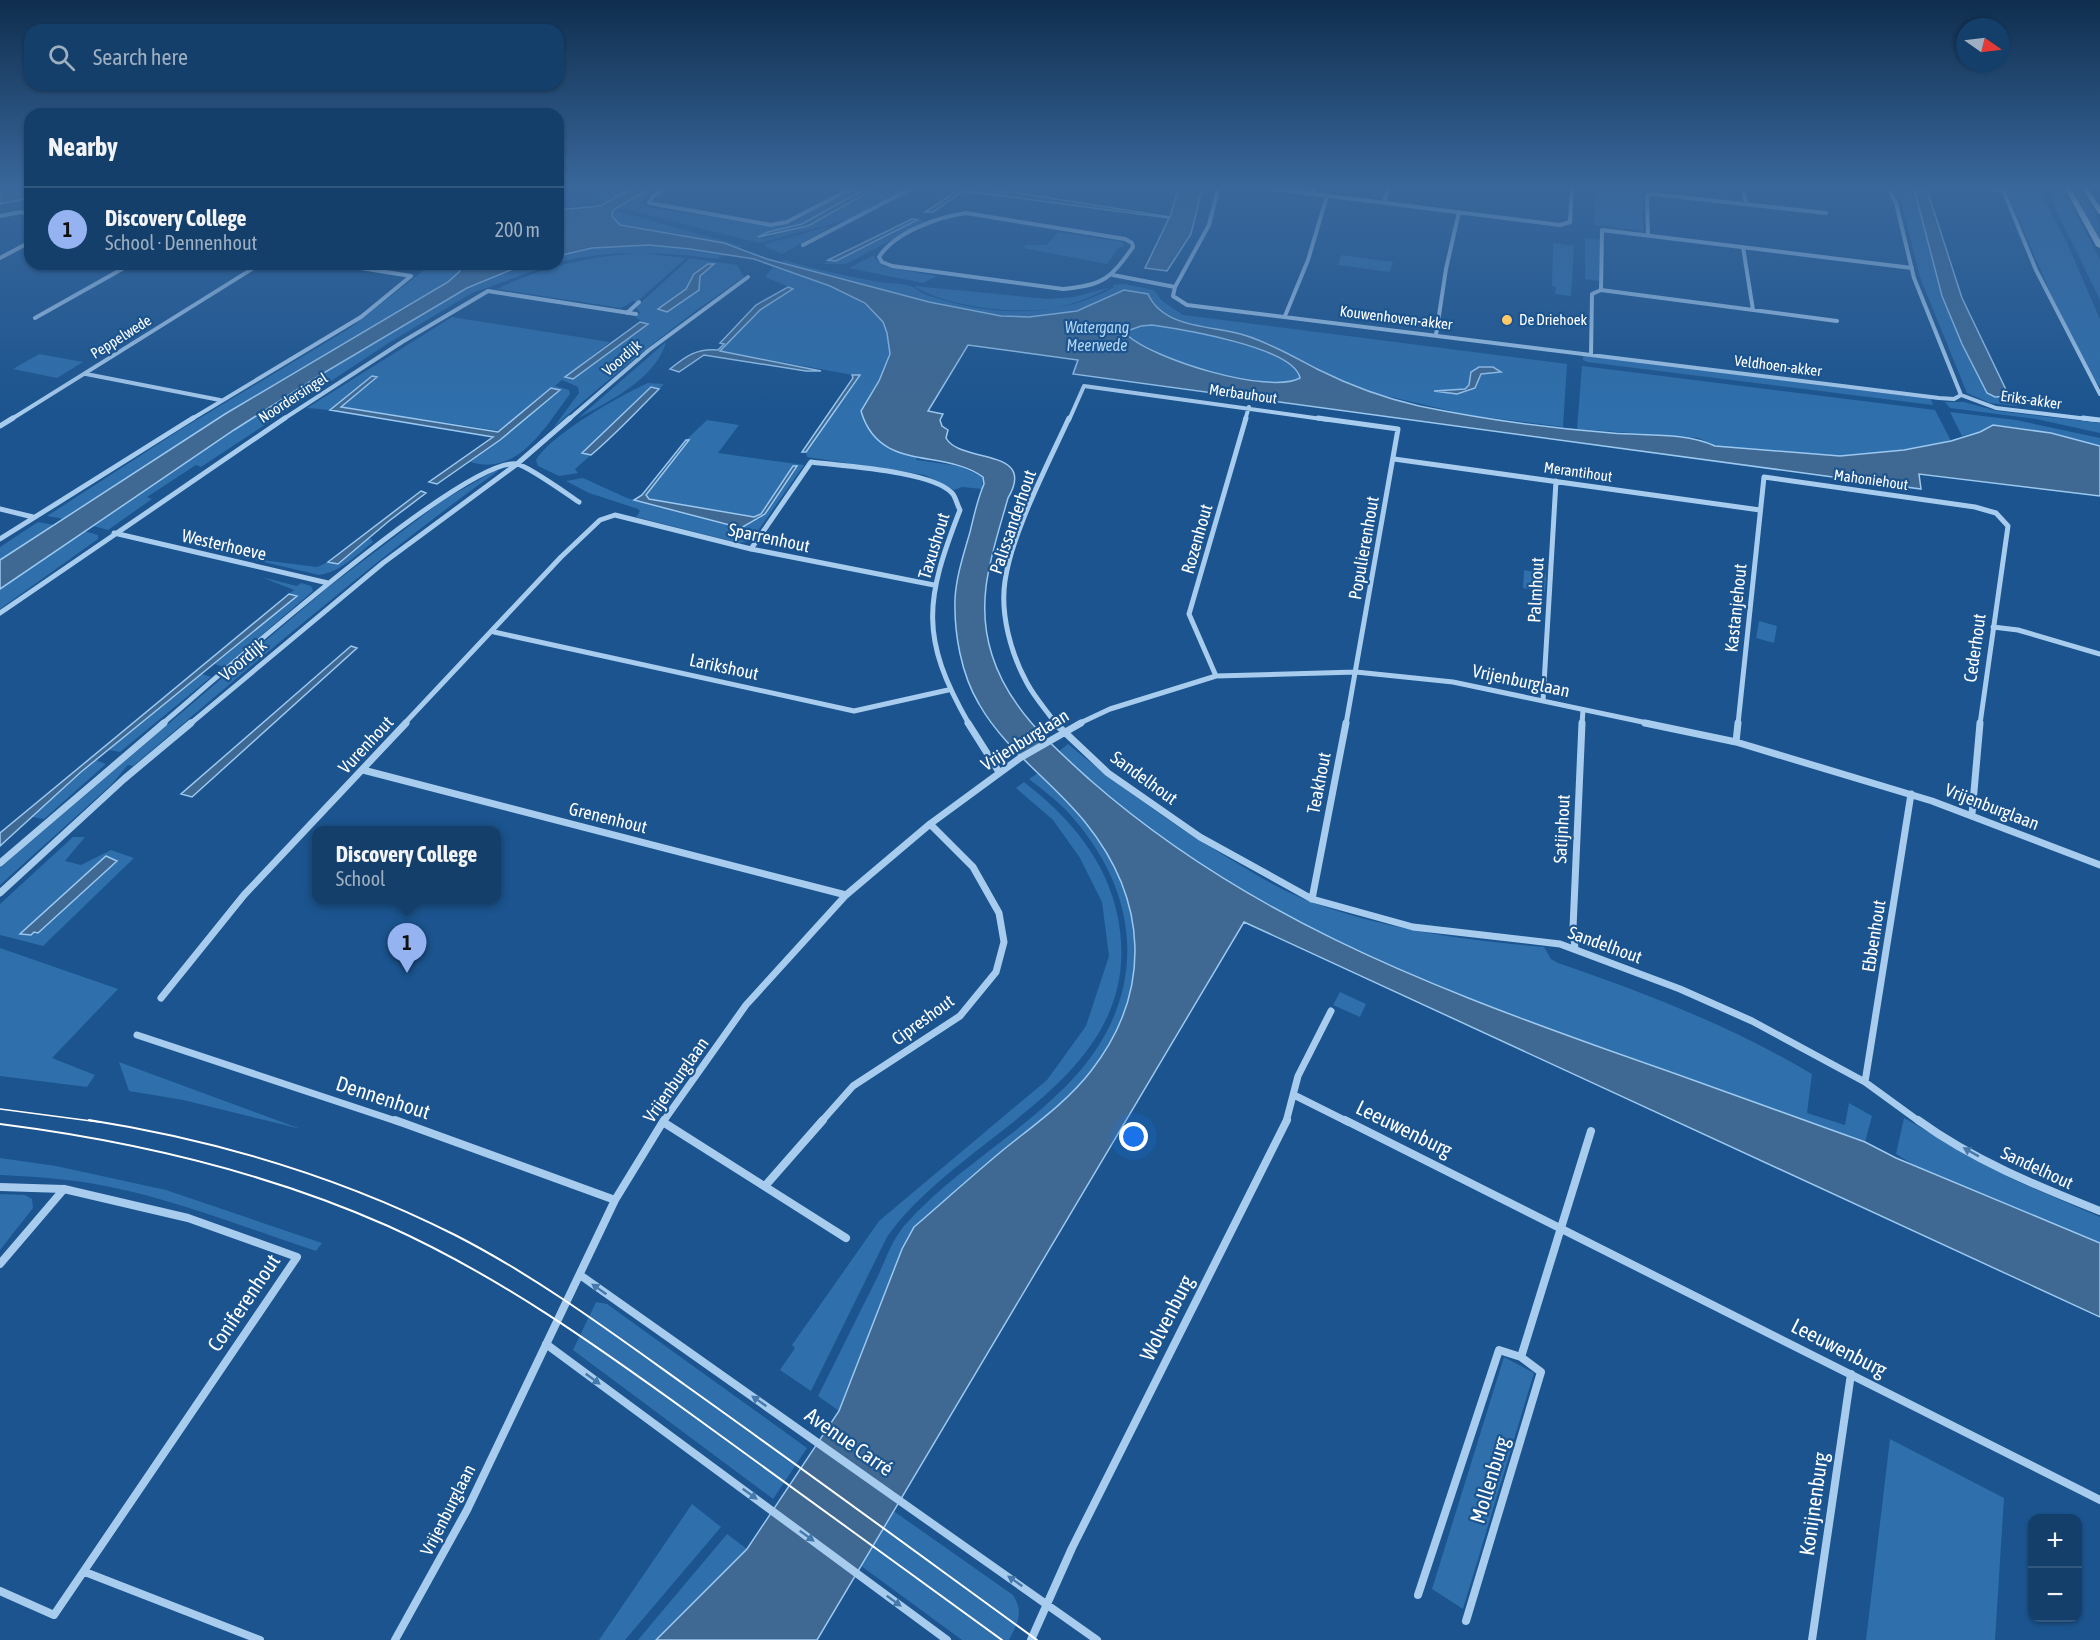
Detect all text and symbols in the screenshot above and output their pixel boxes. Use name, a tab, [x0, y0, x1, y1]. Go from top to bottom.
north arrow	[1956, 18, 2010, 72]
search box	[24, 24, 564, 90]
icon: search	[45, 41, 78, 74]
text: Search here	[93, 44, 188, 70]
text: Nearby	[48, 132, 118, 162]
text: Discovery College	[105, 205, 246, 231]
text: 1	[63, 218, 72, 241]
text: 200 m	[495, 218, 540, 241]
text: School · Dennenhout	[105, 231, 257, 254]
street label: Kouwenhoven-akker	[1339, 302, 1454, 333]
street label: Peppelwede	[87, 311, 154, 362]
place label: De Driehoek	[1519, 311, 1587, 328]
marker: De Driehoek	[1500, 313, 1514, 327]
water label: Watergang Meerwede	[1065, 318, 1129, 354]
street label: Voordijk	[599, 336, 645, 379]
street label: Veldhoen-akker	[1733, 352, 1823, 379]
street label: Noordersingel	[255, 369, 330, 426]
street label: Merbauhout	[1208, 380, 1278, 407]
street label: Eriks-akker	[2000, 387, 2063, 412]
street label: Merantihout	[1543, 458, 1613, 485]
street label: Mahoniehout	[1833, 466, 1909, 493]
street label: Palissanderhout	[985, 467, 1040, 577]
street label: Populierenhout	[1344, 495, 1383, 601]
street label: Rozenhout	[1177, 502, 1216, 576]
street label: Taxushout	[913, 510, 954, 582]
street label: Sparrenhout	[726, 519, 812, 556]
street label: Westerhoeve	[180, 525, 268, 564]
street label: Palmhout	[1523, 557, 1548, 623]
street label: Kastanjehout	[1720, 563, 1751, 653]
street label: Cederhout	[1959, 612, 1990, 684]
street label: Voordijk	[215, 634, 271, 685]
street label: Larikshout	[688, 649, 761, 684]
street label: Vrijenburglaan	[1470, 660, 1572, 701]
street label: Vrijenburglaan	[977, 704, 1072, 775]
street label: Vurenhout	[334, 712, 397, 778]
street label: Sandelhout	[1107, 746, 1182, 809]
street label: Teakhout	[1302, 750, 1335, 816]
street label: Vrijenburglaan	[1942, 779, 2042, 834]
street label: Satijnhout	[1549, 794, 1574, 864]
street label: Grenenhout	[567, 798, 649, 837]
popup	[312, 826, 501, 904]
text: Discovery College	[336, 841, 477, 867]
text: School	[336, 867, 385, 890]
street label: Ebbenhout	[1857, 898, 1890, 973]
street label: Sandelhout	[1565, 921, 1645, 968]
pin: 1	[388, 924, 426, 973]
street label: Cipreshout	[888, 990, 958, 1049]
street label: Vrijenburglaan	[639, 1033, 713, 1126]
street label: Dennenhout	[333, 1071, 433, 1124]
street label: Leeuwenburg	[1352, 1095, 1456, 1162]
your location	[1119, 1122, 1148, 1151]
street label: Sandelhout	[1998, 1142, 2077, 1193]
one-way arrow	[1962, 1147, 1979, 1157]
street label: Coniferenhout	[202, 1249, 284, 1356]
street label: Wolvenburg	[1134, 1271, 1198, 1364]
one-way arrow	[591, 1284, 607, 1295]
street label: Leeuwenburg	[1788, 1313, 1891, 1381]
one-way arrow	[586, 1372, 601, 1384]
one-way arrow	[751, 1395, 767, 1407]
street label: Avenue Carré	[801, 1402, 898, 1480]
street label: Mollenburg	[1465, 1434, 1514, 1526]
street label: Konijnenburg	[1794, 1451, 1832, 1557]
street label: Vrijenburglaan	[416, 1461, 479, 1559]
one-way arrow	[742, 1488, 758, 1501]
map controls	[2028, 1514, 2082, 1622]
button: +	[2028, 1514, 2082, 1568]
one-way arrow	[799, 1530, 814, 1542]
button: −	[2028, 1568, 2082, 1622]
one-way arrow	[1008, 1576, 1023, 1588]
one-way arrow	[886, 1594, 901, 1606]

